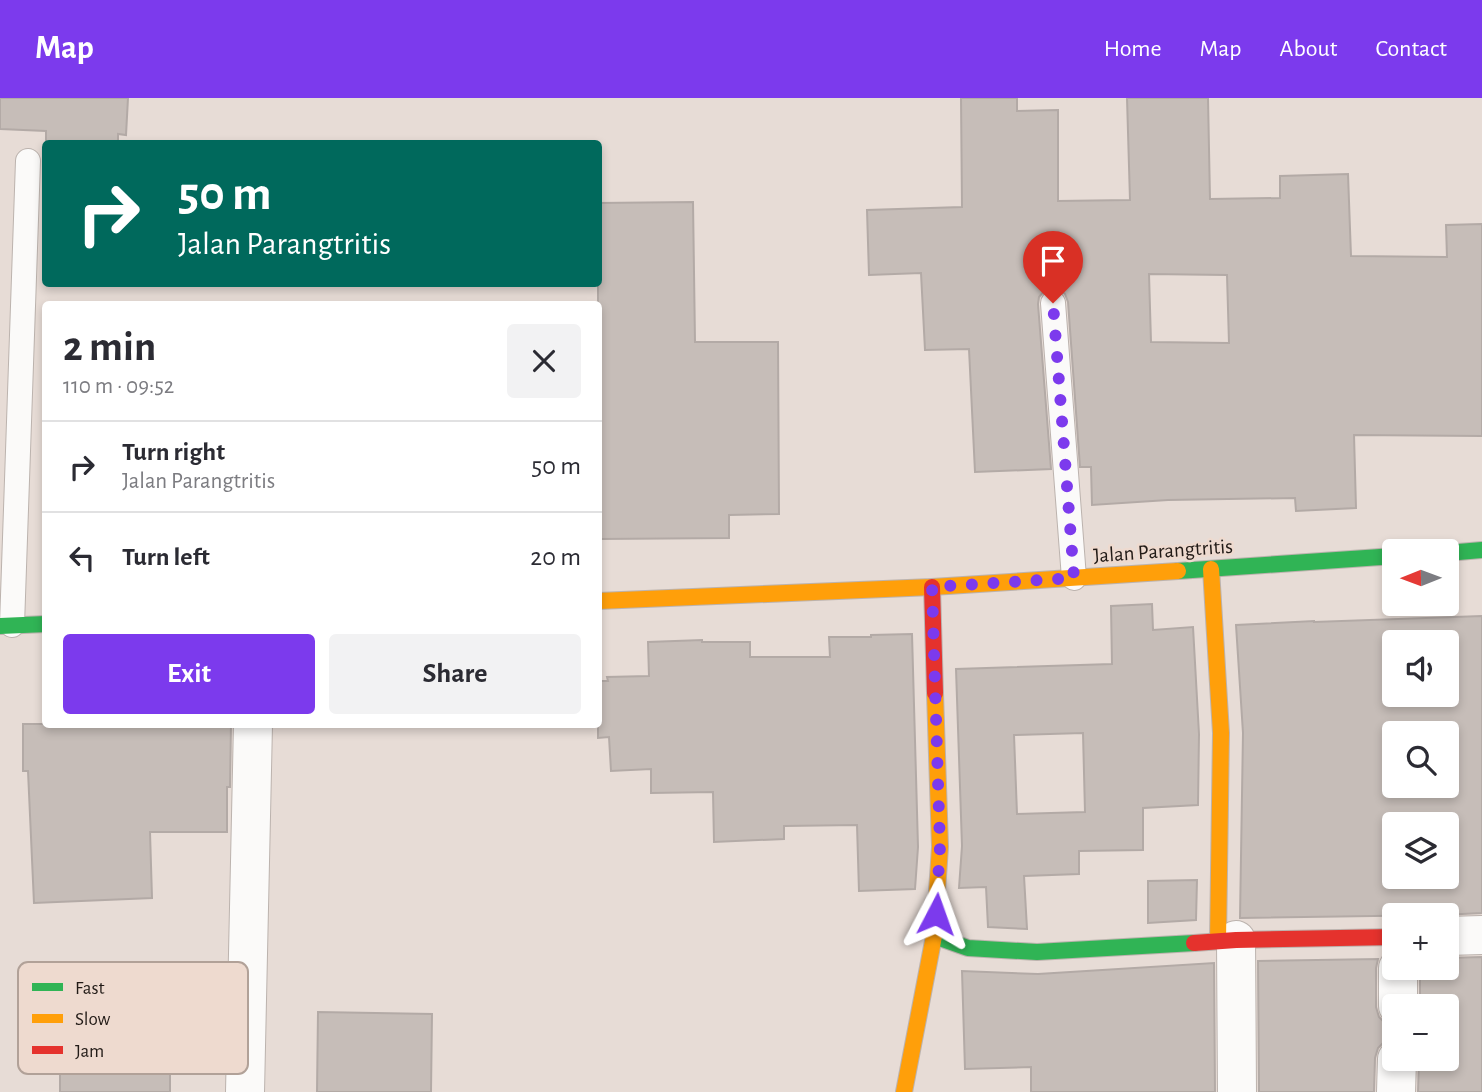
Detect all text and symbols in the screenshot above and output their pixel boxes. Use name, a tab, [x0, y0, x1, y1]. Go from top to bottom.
text: Map	[35, 32, 94, 65]
text: Home	[1104, 37, 1162, 61]
text: Map	[1200, 37, 1242, 61]
text: About	[1280, 37, 1337, 61]
text: Contact	[1375, 37, 1447, 61]
icon: right	[63, 168, 154, 259]
text: 50 m	[178, 170, 272, 219]
text: Jalan Parangtritis	[178, 228, 391, 260]
pin	[1023, 231, 1083, 303]
icon: arrive	[1034, 242, 1072, 280]
button: close	[507, 324, 581, 398]
text: 2 min	[63, 326, 156, 368]
text: 110 m · 09:52	[63, 375, 174, 398]
text: Turn right	[122, 439, 225, 465]
icon: right	[63, 448, 101, 486]
text: 50 m	[531, 453, 581, 479]
text: Jalan Parangtritis	[122, 470, 275, 493]
street label: Jalan Parangtritis	[1092, 536, 1234, 566]
icon: left	[63, 539, 101, 577]
north arrow	[1382, 539, 1460, 616]
map controls	[1382, 539, 1459, 1071]
text: Turn left	[122, 544, 210, 570]
text: 20 m	[530, 544, 581, 570]
button: sound	[1382, 630, 1459, 707]
button: Exit	[63, 634, 315, 714]
button: Share	[329, 634, 581, 714]
button: search	[1382, 721, 1459, 798]
button: layers	[1382, 812, 1459, 889]
position arrow	[899, 877, 973, 951]
button: +	[1382, 903, 1459, 980]
legend	[18, 962, 248, 1074]
text: Fast	[75, 979, 105, 998]
button: −	[1382, 994, 1459, 1071]
text: Slow	[75, 1010, 111, 1029]
text: Jam	[75, 1042, 104, 1061]

